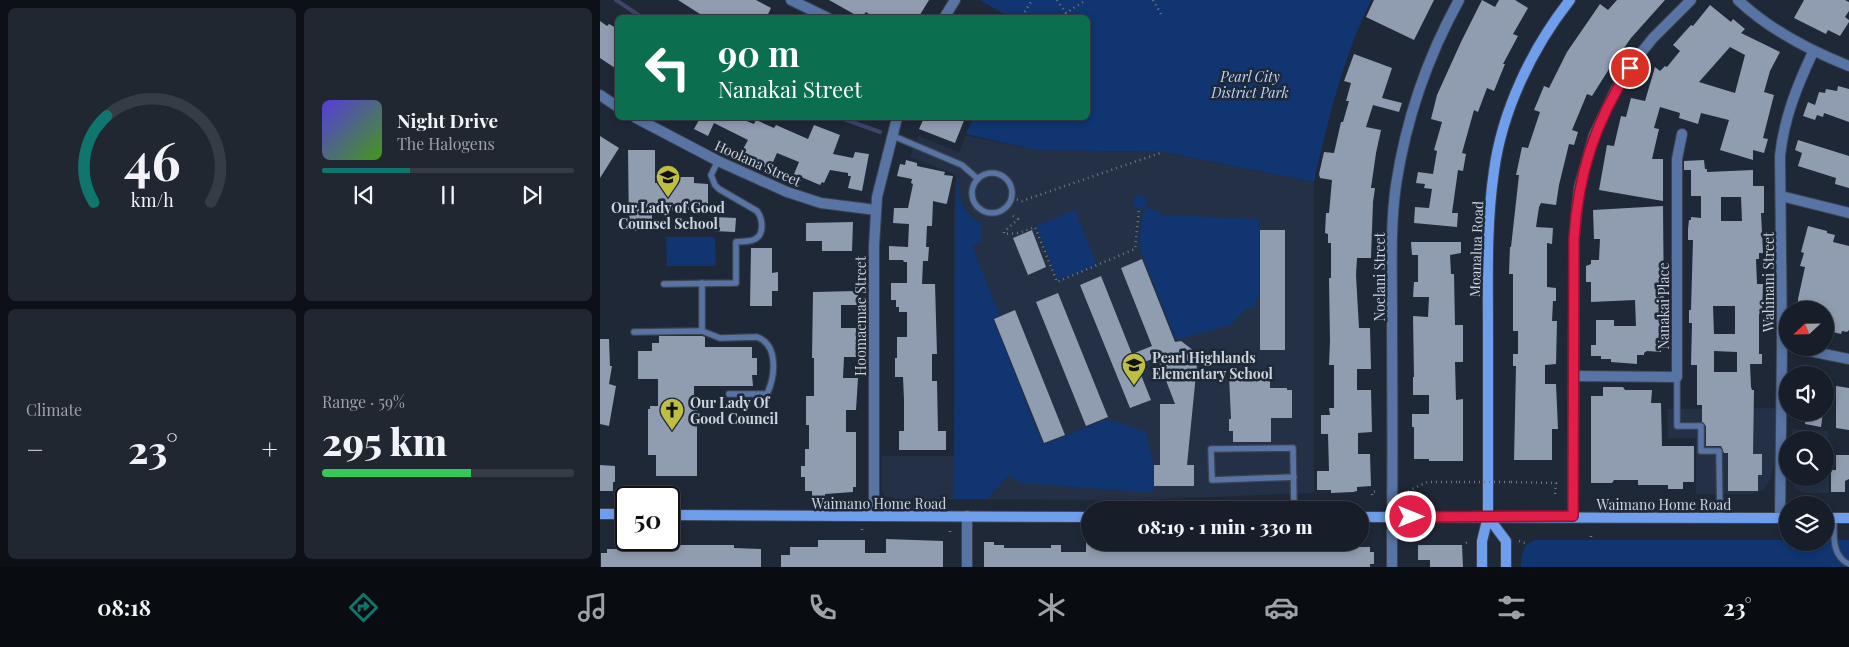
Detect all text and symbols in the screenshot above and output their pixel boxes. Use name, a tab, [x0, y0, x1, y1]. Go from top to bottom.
text: 90 m	[718, 29, 800, 76]
icon: left	[635, 35, 700, 100]
pin	[1609, 47, 1651, 89]
icon: arrive	[1616, 54, 1644, 82]
park label: Pearl City District Park	[1210, 67, 1289, 102]
text: Nanakai Street	[718, 74, 862, 104]
text: Night Drive	[397, 107, 498, 133]
text: 46	[124, 125, 180, 194]
text: The Halogens	[397, 133, 495, 154]
street label: Hoolana Street	[712, 135, 805, 191]
school or university icon: Our Lady of Good Counsel School	[655, 164, 681, 198]
icon: previous	[350, 181, 378, 209]
icon: pause	[434, 181, 462, 209]
icon: next	[518, 181, 546, 209]
text: km/h	[131, 188, 174, 211]
place label: Our Lady of Good Counsel School	[611, 198, 726, 233]
street label: Moanalua Road	[1465, 201, 1487, 297]
street label: Wahinani Street	[1759, 231, 1778, 333]
street label: Noelani Street	[1370, 232, 1389, 321]
street label: Hoomaemae Street	[851, 255, 870, 376]
street label: Nanakai Place	[1654, 263, 1673, 349]
north arrow	[1779, 301, 1834, 356]
map controls	[1779, 301, 1834, 551]
place label: Pearl Highlands Elementary School	[1152, 348, 1273, 383]
school or university icon: Pearl Highlands Elementary School	[1121, 352, 1147, 386]
button: sound	[1779, 366, 1834, 421]
text: Range · 59%	[322, 391, 405, 412]
place label: Our Lady Of Good Council	[690, 393, 779, 428]
church icon: Our Lady Of Good Council	[659, 397, 685, 431]
text: Climate	[26, 399, 82, 420]
text: 295 km	[322, 415, 447, 466]
text: 23°	[128, 423, 178, 474]
text: −	[26, 430, 44, 467]
text: +	[262, 430, 278, 467]
button: search	[1779, 431, 1834, 486]
speed limit sign: 50	[615, 486, 680, 551]
position arrow	[1384, 490, 1436, 542]
street label: Waimano Home Road	[811, 494, 946, 513]
street label: Waimano Home Road	[1596, 495, 1731, 514]
button: layers	[1779, 496, 1834, 551]
text: 08:19 · 1 min · 330 m	[1137, 513, 1313, 539]
icon: directions	[346, 590, 381, 625]
icon: music	[575, 590, 610, 625]
icon: phone	[805, 590, 840, 625]
icon: climate	[1034, 590, 1069, 625]
icon: car	[1264, 590, 1299, 625]
icon: filters	[1494, 590, 1529, 625]
text: 08:18	[97, 592, 151, 622]
text: 23°	[1723, 592, 1752, 622]

